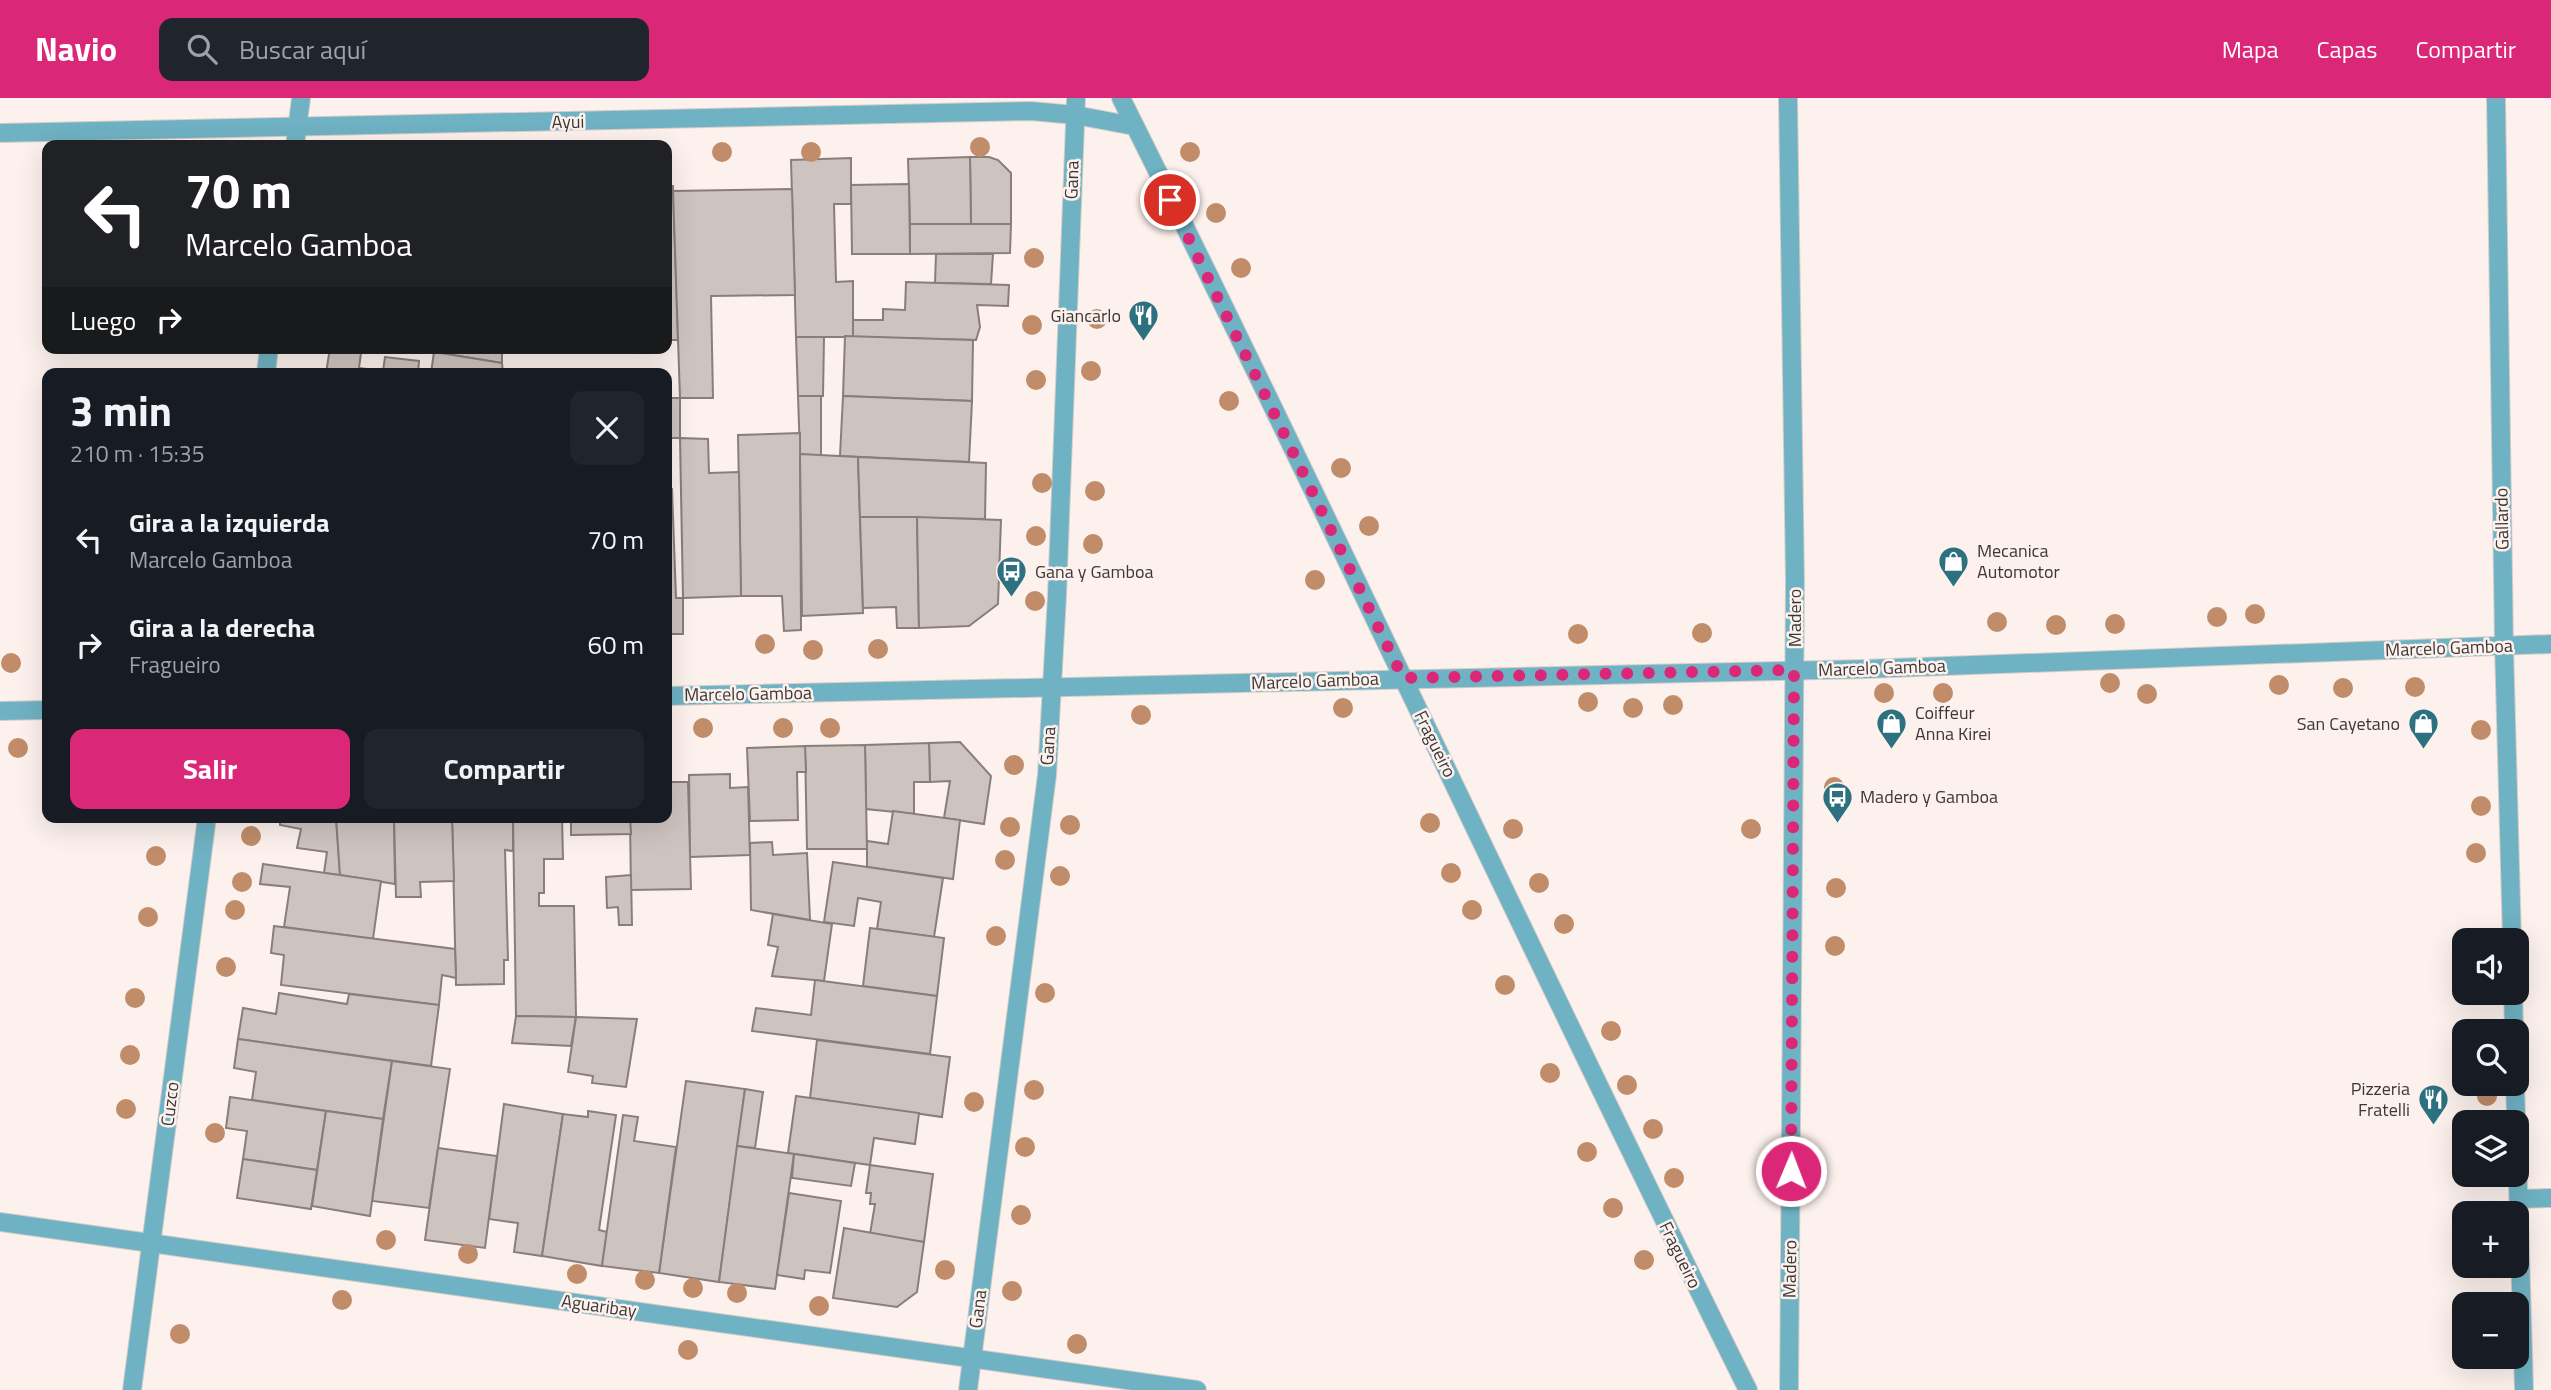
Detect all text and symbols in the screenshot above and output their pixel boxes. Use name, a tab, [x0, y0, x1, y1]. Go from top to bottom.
search box	[159, 18, 649, 81]
text: Navio	[35, 24, 117, 74]
icon: search	[183, 30, 221, 68]
text: Buscar aquí	[239, 30, 366, 69]
text: Mapa	[2222, 31, 2279, 67]
text: Capas	[2317, 31, 2377, 67]
text: Compartir	[2415, 31, 2516, 67]
street label: Ayui	[551, 108, 585, 135]
text: 70 m	[185, 152, 292, 227]
street label: Gana	[1057, 160, 1086, 200]
icon: left	[70, 168, 161, 259]
pin	[1140, 170, 1200, 230]
icon: arrive	[1151, 181, 1189, 219]
text: Marcelo Gamboa	[185, 220, 412, 268]
restaurant icon: Giancarlo	[1127, 299, 1161, 343]
text: Luego	[70, 301, 136, 340]
icon: right	[150, 301, 188, 339]
place label: Giancarlo	[1051, 302, 1121, 329]
text: 3 min	[70, 378, 172, 442]
button: close	[570, 391, 644, 465]
text: 210 m · 15:35	[70, 436, 205, 471]
street label: Gallardo	[2487, 488, 2516, 550]
text: Gira a la izquierda	[129, 503, 330, 542]
text: 70 m	[587, 520, 644, 559]
icon: left	[70, 521, 108, 559]
place label: Mecanica Automotor	[1977, 537, 2060, 585]
text: Marcelo Gamboa	[129, 542, 292, 577]
shop icon: Mecanica Automotor	[1937, 544, 1971, 588]
bus stop icon: Gana y Gamboa	[995, 555, 1029, 599]
place label: Gana y Gamboa	[1035, 558, 1154, 585]
street label: Madero	[1781, 589, 1808, 647]
text: Gira a la derecha	[129, 608, 315, 647]
text: 60 m	[587, 625, 644, 664]
icon: right	[70, 626, 108, 664]
street label: Marcelo Gamboa	[2385, 632, 2513, 663]
text: Fragueiro	[129, 647, 221, 682]
street label: Marcelo Gamboa	[1818, 652, 1946, 683]
street label: Marcelo Gamboa	[1251, 665, 1379, 696]
street label: Marcelo Gamboa	[684, 679, 812, 708]
place label: Coiffeur Anna Kirei	[1915, 699, 1991, 747]
street label: Fragueiro	[1408, 706, 1463, 782]
shop icon: Coiffeur Anna Kirei	[1875, 706, 1909, 750]
shop icon: San Cayetano	[2406, 707, 2440, 751]
place label: San Cayetano	[2297, 710, 2400, 737]
street label: Gana	[1033, 726, 1062, 766]
button: Salir	[70, 729, 350, 809]
button: Compartir	[364, 729, 644, 809]
bus stop icon: Madero y Gamboa	[1820, 780, 1854, 824]
place label: Madero y Gamboa	[1860, 783, 1998, 810]
map controls	[2452, 928, 2529, 1369]
button: sound	[2452, 928, 2529, 1005]
button: search	[2452, 1019, 2529, 1096]
place label: Pizzeria Fratelli	[2351, 1075, 2410, 1123]
street label: Cuzco	[153, 1080, 186, 1128]
restaurant icon: Pizzeria Fratelli	[2416, 1082, 2450, 1126]
button: layers	[2452, 1110, 2529, 1187]
position arrow	[1754, 1134, 1828, 1208]
button: +	[2452, 1201, 2529, 1278]
street label: Fragueiro	[1653, 1217, 1708, 1293]
street label: Madero	[1775, 1240, 1804, 1298]
street label: Aguaribay	[560, 1287, 639, 1324]
street label: Gana	[962, 1288, 993, 1330]
button: −	[2452, 1292, 2529, 1369]

